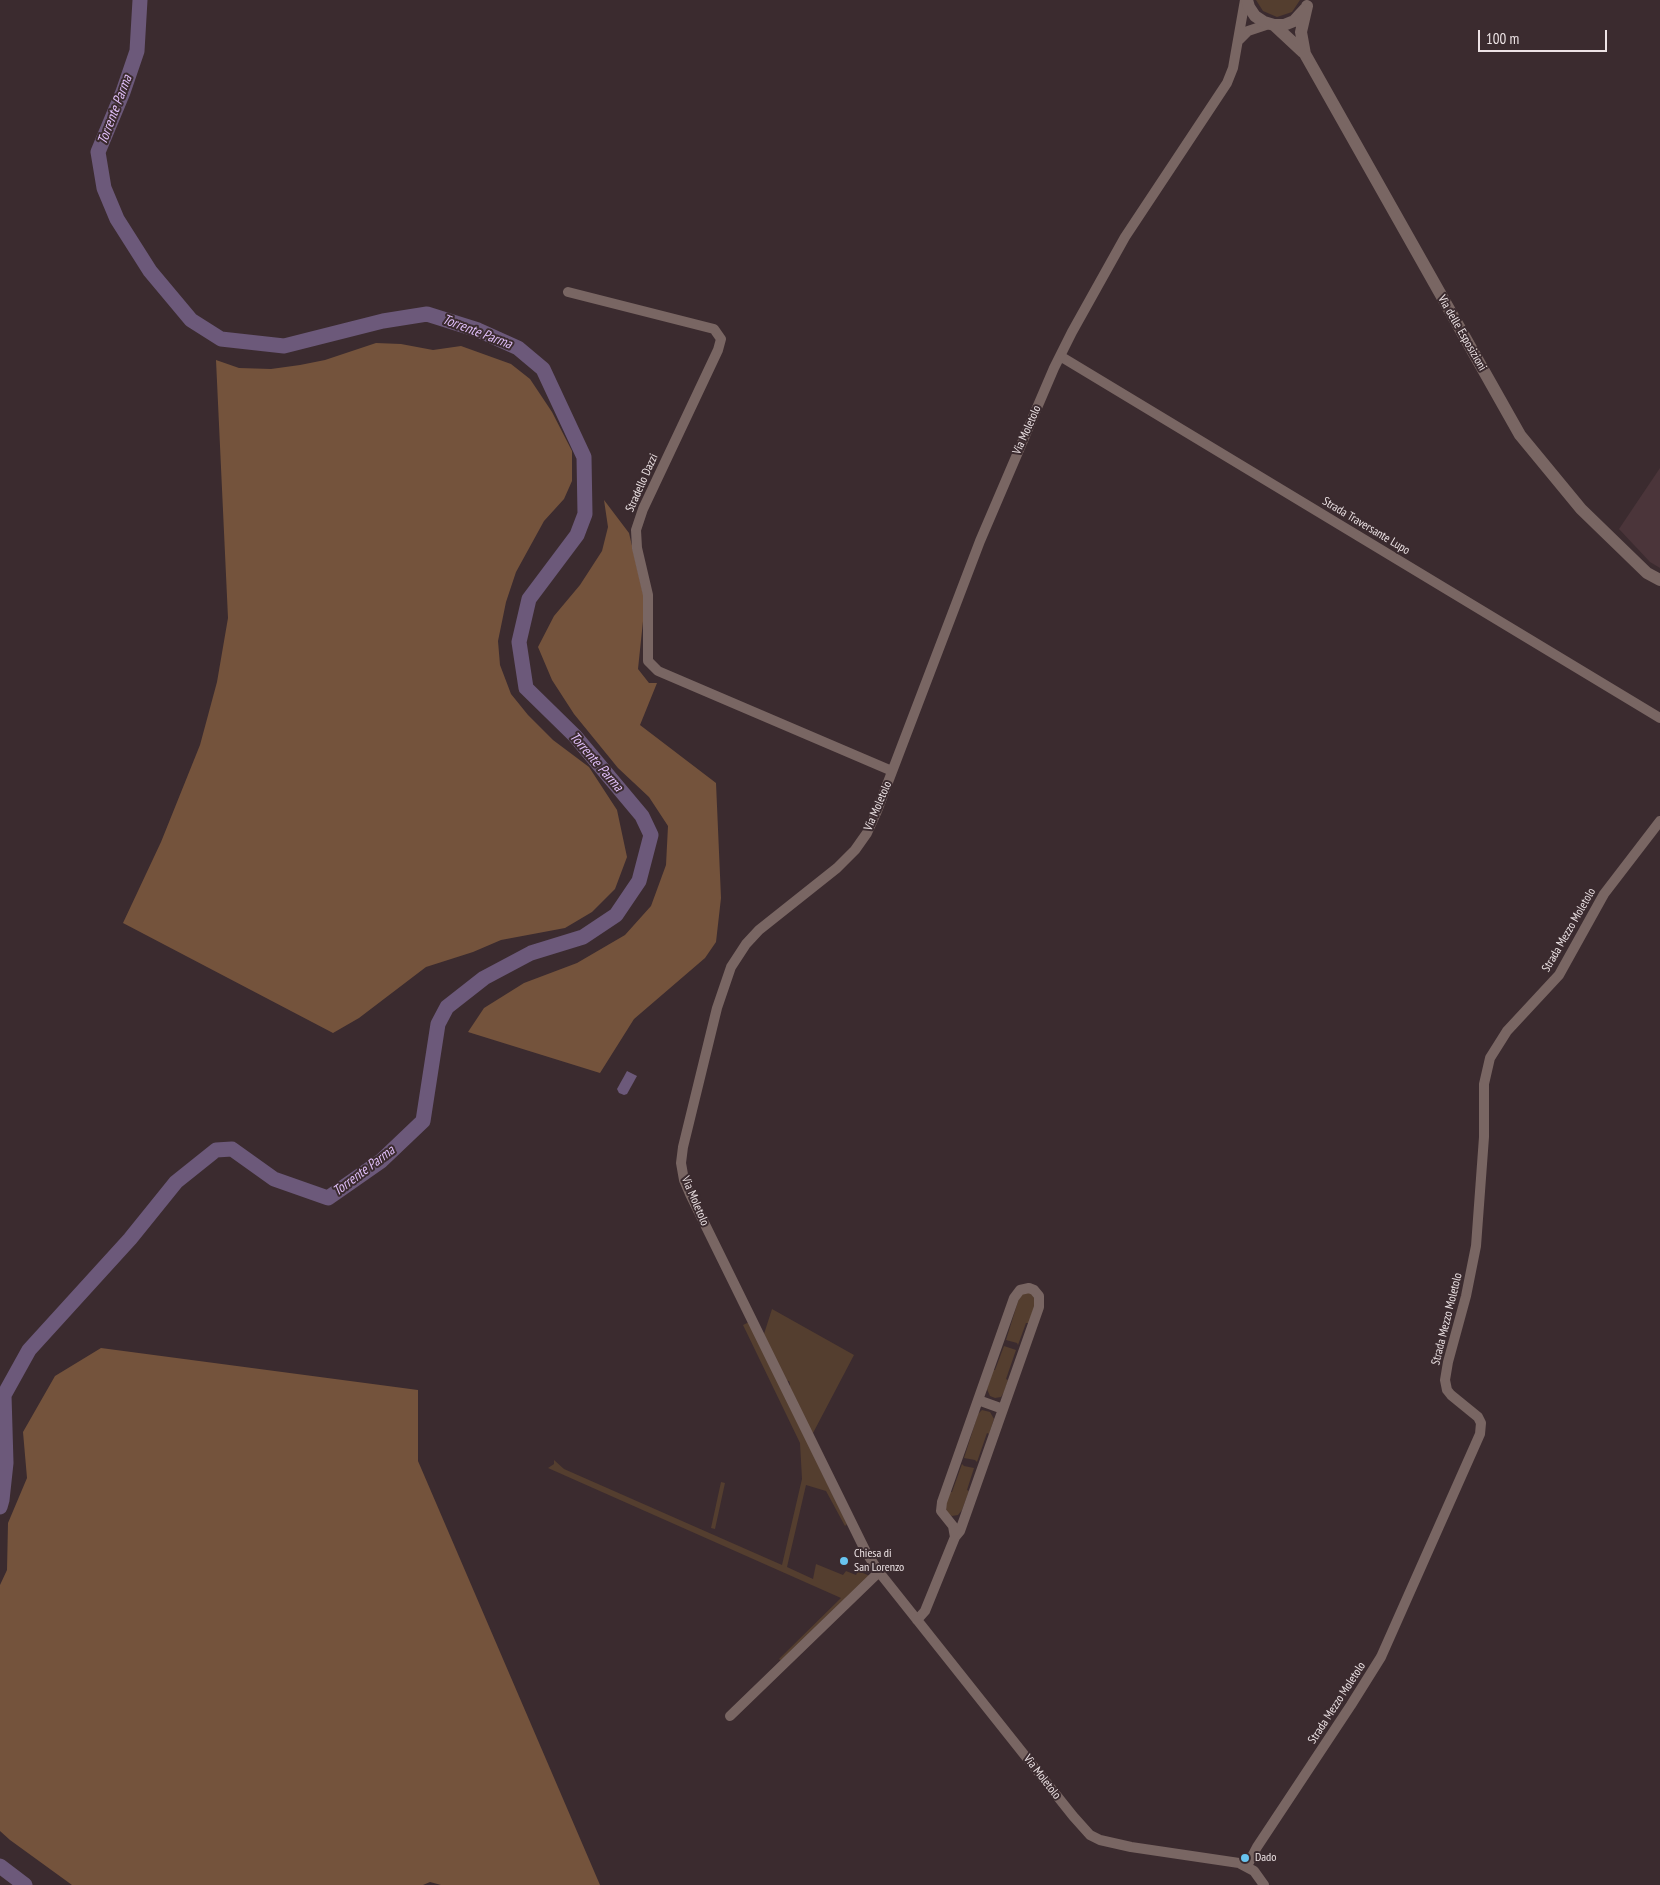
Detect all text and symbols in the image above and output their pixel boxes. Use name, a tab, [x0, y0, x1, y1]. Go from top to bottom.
scale bar	[1480, 20, 1609, 52]
text: 100 m	[1486, 29, 1519, 48]
water label: Torrente Parma	[94, 73, 136, 147]
street label: Via delle Esposizioni	[1435, 293, 1489, 373]
water label: Torrente Parma	[440, 311, 514, 353]
street label: Via Moletolo	[1010, 403, 1044, 457]
street label: Stradello Dazzi	[623, 452, 661, 514]
street label: Strada Traversante Lupo	[1320, 494, 1412, 558]
water label: Torrente Parma	[566, 729, 626, 795]
street label: Via Moletolo	[861, 779, 895, 833]
street label: Strada Mezzo Moletolo	[1539, 885, 1599, 975]
water label: Torrente Parma	[330, 1142, 398, 1200]
street label: Via Moletolo	[678, 1174, 712, 1228]
street label: Strada Mezzo Moletolo	[1429, 1271, 1465, 1367]
place label: Chiesa di San Lorenzo	[854, 1547, 904, 1575]
marker: Chiesa di San Lorenzo	[838, 1555, 850, 1567]
street label: Strada Mezzo Moletolo	[1305, 1659, 1369, 1747]
street label: Via Moletolo	[1020, 1752, 1064, 1802]
place label: Dado	[1255, 1851, 1276, 1865]
marker: Dado	[1239, 1852, 1251, 1864]

